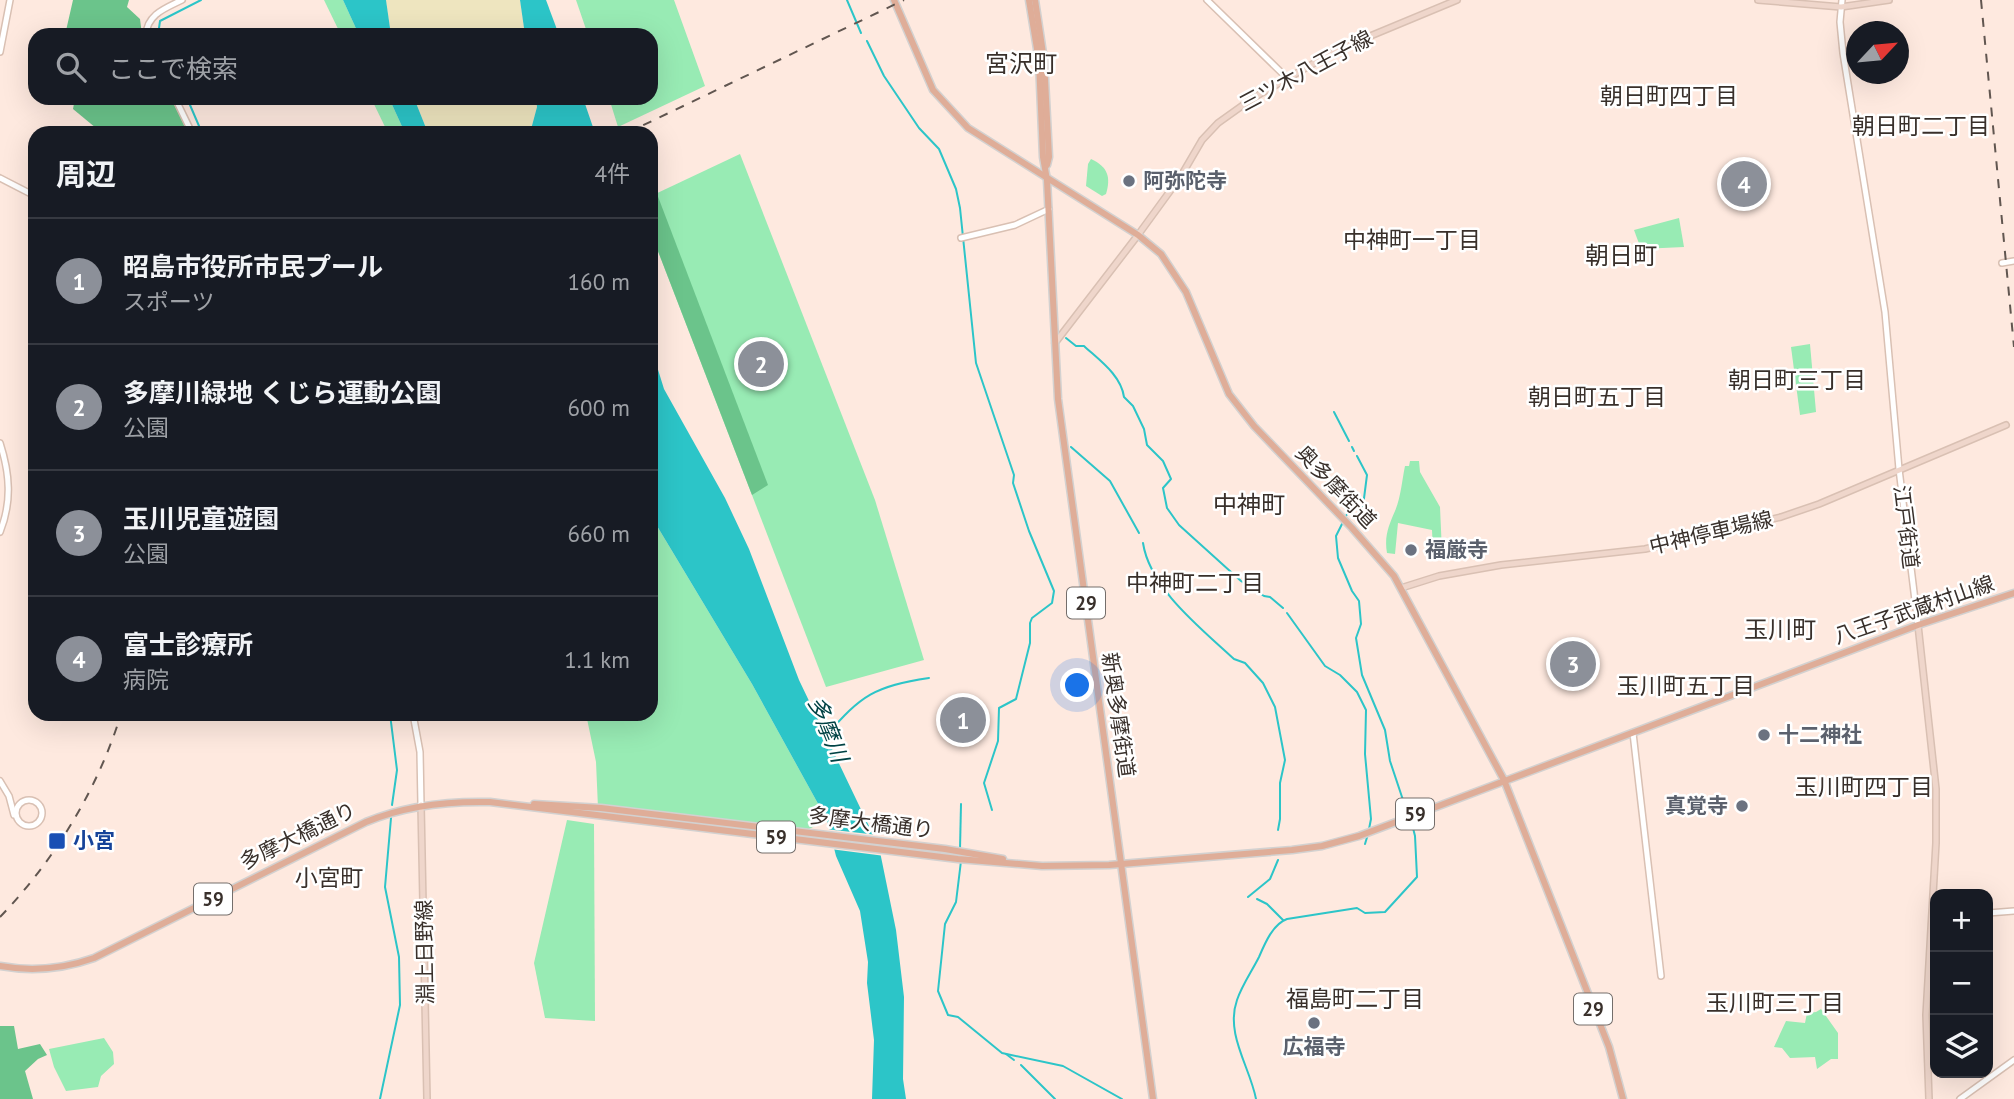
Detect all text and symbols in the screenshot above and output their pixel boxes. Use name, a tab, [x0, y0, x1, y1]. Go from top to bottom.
north arrow	[1846, 21, 1909, 84]
street label: 三ツ木八王子線	[1235, 24, 1377, 117]
search box	[28, 28, 658, 105]
icon: search	[52, 48, 90, 86]
district label: 宮沢町	[985, 48, 1057, 79]
text: ここで検索	[108, 52, 238, 85]
district label: 朝日町四丁目	[1600, 81, 1738, 110]
district label: 朝日町二丁目	[1852, 111, 1990, 140]
text: 周辺	[56, 154, 116, 193]
pin: 4	[1721, 158, 1767, 210]
text: 4件	[594, 159, 630, 188]
place label: 阿弥陀寺	[1143, 167, 1227, 194]
marker: 阿弥陀寺	[1121, 173, 1137, 189]
district label: 中神町一丁目	[1343, 225, 1481, 254]
district label: 朝日町	[1585, 240, 1657, 271]
text: 昭島市役所市民プール	[123, 250, 383, 283]
text: 1	[72, 267, 86, 296]
text: 160 m	[568, 267, 630, 296]
text: スポーツ	[123, 287, 215, 316]
pin: 2	[738, 338, 784, 390]
district label: 朝日町三丁目	[1728, 365, 1866, 394]
text: 多摩川緑地 くじら運動公園	[123, 376, 442, 409]
district label: 朝日町五丁目	[1528, 382, 1666, 411]
text: 2	[72, 393, 86, 422]
text: 600 m	[568, 393, 630, 422]
text: 公園	[123, 413, 169, 442]
street label: 奥多摩街道	[1290, 440, 1383, 534]
street label: 江戸街道	[1888, 484, 1925, 570]
district label: 中神町	[1213, 489, 1285, 520]
text: 玉川児童遊園	[123, 502, 279, 535]
street label: 中神停車場線	[1646, 505, 1775, 560]
text: 3	[72, 519, 86, 548]
text: 660 m	[568, 519, 630, 548]
place label: 福厳寺	[1425, 536, 1488, 563]
text: 公園	[123, 539, 169, 568]
marker: 福厳寺	[1403, 542, 1419, 558]
district label: 中神町二丁目	[1126, 568, 1264, 597]
street label: 八王子武蔵村山線	[1830, 569, 1998, 650]
road number: 29	[1067, 588, 1105, 618]
district label: 玉川町	[1744, 614, 1816, 645]
text: 富士診療所	[123, 628, 253, 661]
pin: 3	[1550, 638, 1596, 690]
text: 4	[72, 645, 86, 674]
text: 1.1 km	[564, 645, 630, 674]
street label: 新奥多摩街道	[1096, 651, 1141, 779]
text: 病院	[123, 665, 169, 694]
your location	[1060, 668, 1094, 702]
district label: 玉川町五丁目	[1617, 671, 1755, 700]
water label: 多摩川	[802, 691, 856, 769]
pin: 1	[940, 694, 986, 746]
place label: 十二神社	[1778, 721, 1862, 748]
marker: 十二神社	[1756, 727, 1772, 743]
district label: 玉川町四丁目	[1795, 772, 1933, 801]
place label: 真覚寺	[1665, 792, 1728, 819]
street label: 多摩大橋通り	[235, 796, 360, 875]
marker: 真覚寺	[1734, 798, 1750, 814]
road number: 59	[1396, 799, 1434, 830]
street label: 多摩大橋通り	[807, 801, 935, 844]
road number: 59	[757, 822, 795, 852]
place label: 小宮	[73, 827, 115, 854]
marker: 小宮	[47, 831, 67, 851]
district label: 小宮町	[295, 863, 364, 892]
road number: 59	[194, 884, 232, 914]
map controls	[1930, 889, 1993, 1078]
button: +	[1930, 889, 1993, 952]
street label: 淵上日野線	[410, 899, 439, 1005]
button: −	[1930, 952, 1993, 1015]
district label: 福島町二丁目	[1286, 984, 1424, 1013]
district label: 玉川町三丁目	[1706, 988, 1844, 1017]
road number: 29	[1574, 993, 1612, 1024]
marker: 広福寺	[1306, 1015, 1322, 1031]
button: layers	[1930, 1015, 1993, 1078]
place label: 広福寺	[1283, 1033, 1346, 1060]

